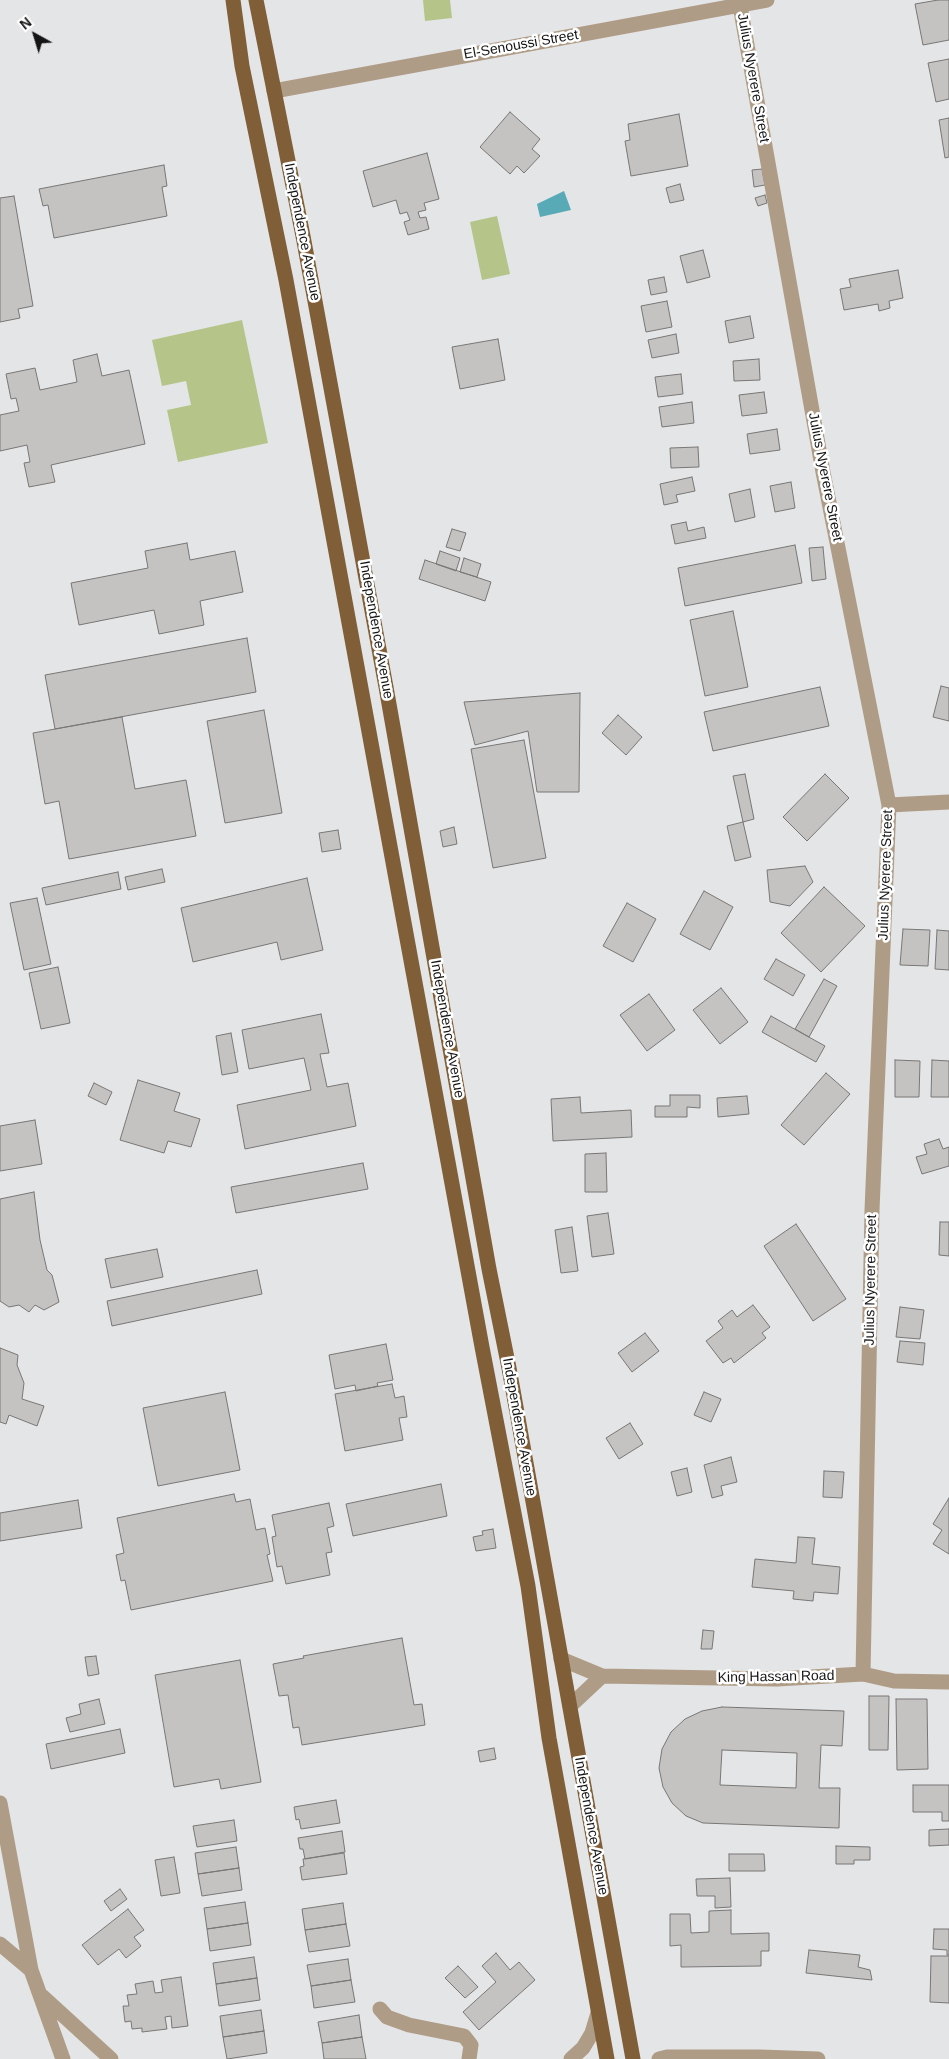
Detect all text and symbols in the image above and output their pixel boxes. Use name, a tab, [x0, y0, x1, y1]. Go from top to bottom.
north arrow	[10, 10, 60, 60]
street label: Julius Nyerere Street	[733, 12, 773, 144]
text: N	[17, 14, 35, 33]
street label: El-Senoussi Street	[462, 27, 580, 63]
street label: Independence Avenue	[280, 162, 324, 302]
street label: Julius Nyerere Street	[804, 411, 846, 543]
street label: Independence Avenue	[356, 560, 396, 700]
street label: Julius Nyerere Street	[875, 809, 897, 941]
street label: Independence Avenue	[427, 959, 467, 1099]
street label: Julius Nyerere Street	[861, 1215, 881, 1345]
street label: Independence Avenue	[499, 1357, 539, 1497]
street label: King Hassan Road	[717, 1668, 835, 1686]
street label: Independence Avenue	[571, 1756, 611, 1896]

